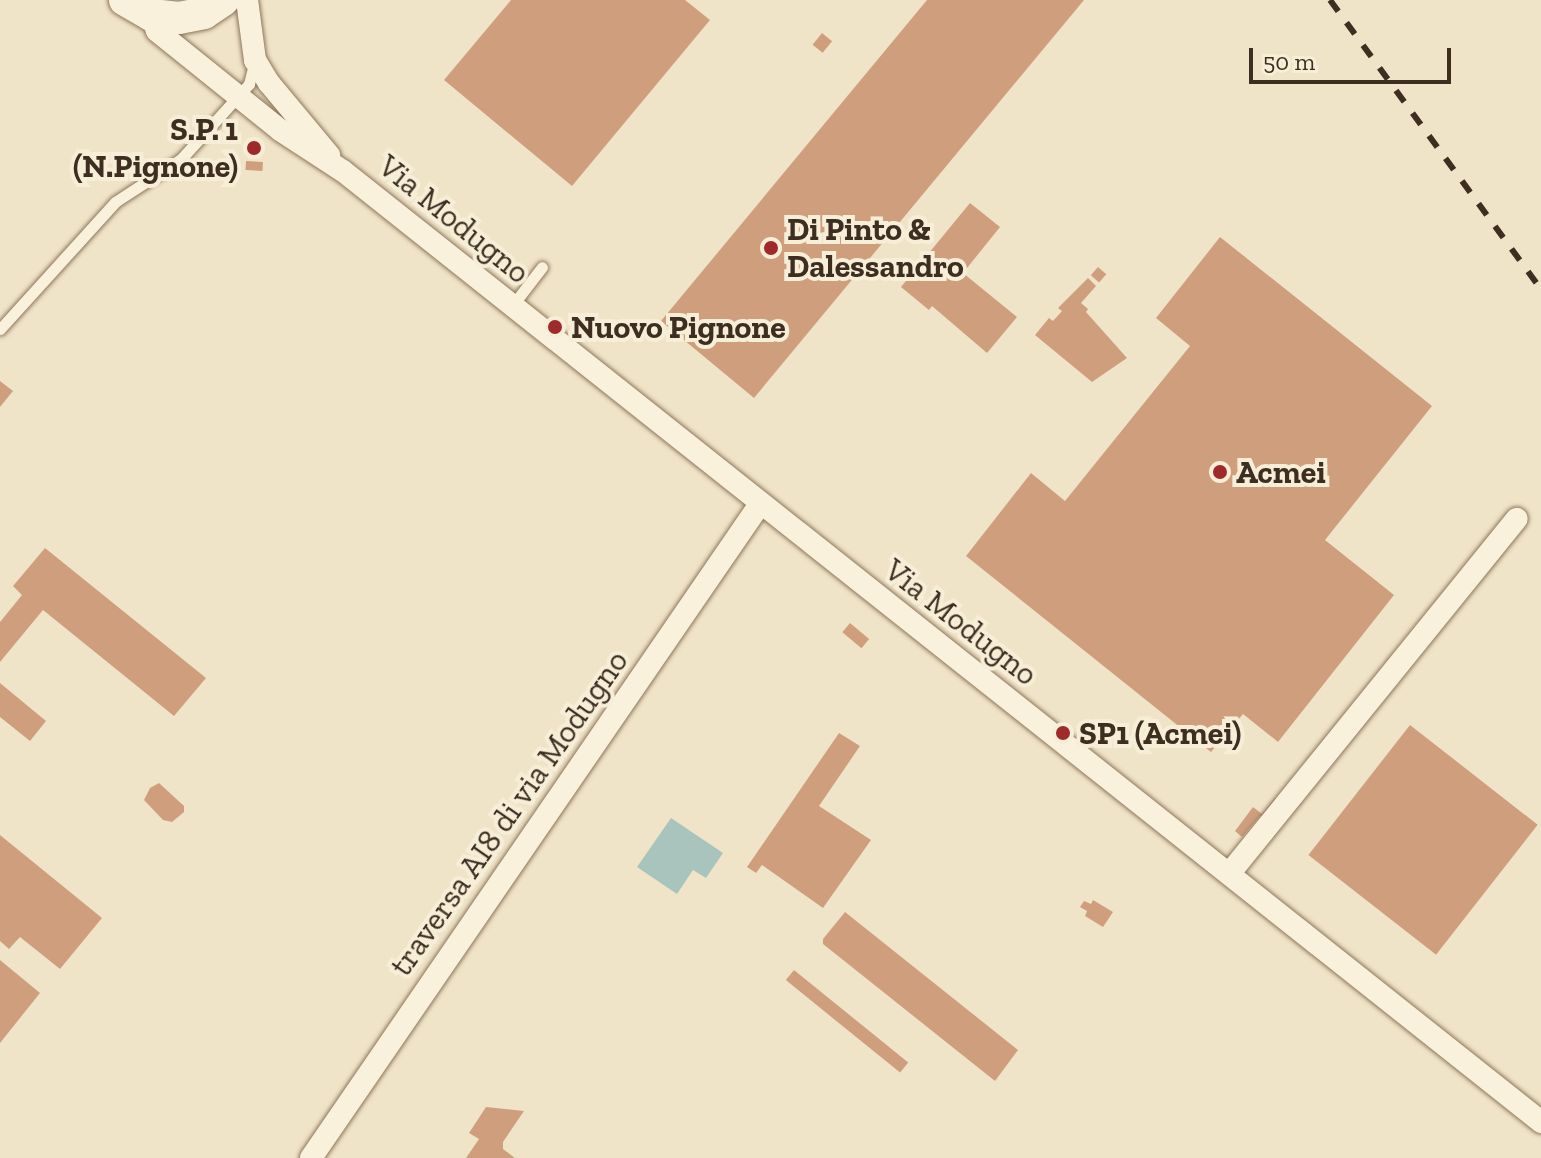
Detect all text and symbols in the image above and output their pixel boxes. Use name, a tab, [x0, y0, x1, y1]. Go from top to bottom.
scale bar	[1253, 32, 1455, 82]
text: 50 m	[1263, 47, 1315, 76]
place label: S.P. 1 (N.Pignone)	[73, 111, 238, 186]
marker: S.P. 1 (N.Pignone)	[245, 139, 263, 157]
street label: Via Modugno	[371, 146, 537, 292]
place label: Di Pinto & Dalessandro	[787, 211, 964, 286]
marker: Di Pinto & Dalessandro	[762, 239, 780, 257]
place label: Nuovo Pignone	[571, 308, 786, 346]
marker: Nuovo Pignone	[546, 318, 564, 336]
place label: Acmei	[1236, 453, 1326, 491]
marker: Acmei	[1211, 463, 1229, 481]
street label: Via Modugno	[877, 550, 1045, 694]
street label: traversa AI8 di via Modugno	[381, 642, 637, 984]
place label: SP1 (Acmei)	[1079, 714, 1241, 752]
marker: SP1 (Acmei)	[1054, 724, 1072, 742]

